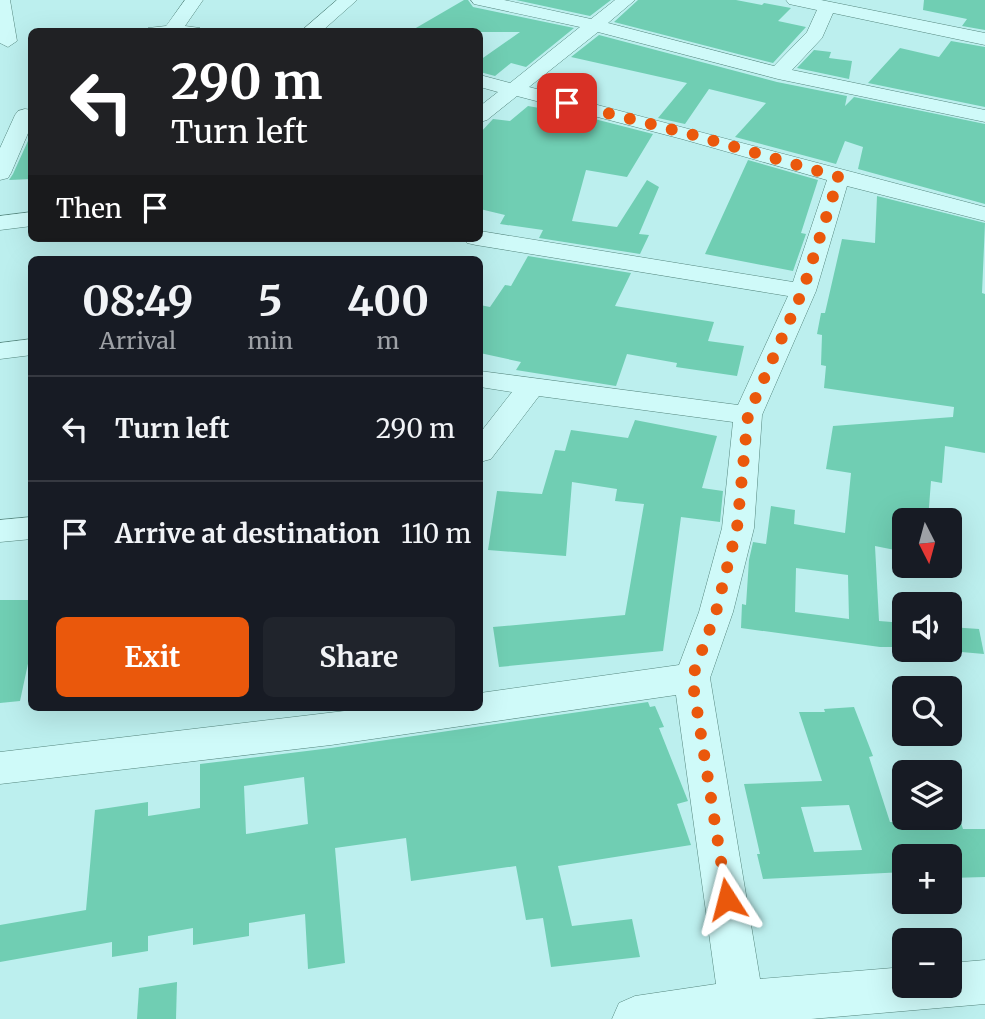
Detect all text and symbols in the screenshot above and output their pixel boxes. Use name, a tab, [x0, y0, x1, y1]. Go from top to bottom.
text: 290 m	[171, 51, 323, 112]
icon: left	[56, 56, 147, 147]
pin	[537, 73, 597, 133]
icon: arrive	[548, 84, 586, 122]
text: Turn left	[171, 112, 308, 152]
icon: arrive	[136, 189, 174, 227]
text: Then	[56, 192, 122, 225]
text: 08:49	[82, 275, 194, 327]
text: 5	[258, 275, 283, 327]
text: 400	[347, 275, 429, 327]
text: Arrival	[99, 326, 176, 355]
text: min	[248, 326, 293, 355]
text: m	[377, 326, 399, 355]
icon: left	[56, 410, 94, 448]
text: Turn left	[115, 412, 229, 445]
text: 290 m	[376, 412, 455, 445]
north arrow	[892, 508, 962, 578]
map controls	[892, 508, 962, 998]
icon: arrive	[56, 515, 94, 553]
text: Arrive at destination	[115, 517, 380, 550]
text: 110 m	[401, 517, 471, 550]
button: sound	[892, 592, 962, 662]
button: Exit	[56, 617, 249, 697]
button: Share	[263, 617, 455, 697]
button: search	[892, 676, 962, 746]
button: layers	[892, 760, 962, 830]
button: +	[892, 844, 962, 914]
position arrow	[690, 862, 764, 936]
button: −	[892, 928, 962, 998]

